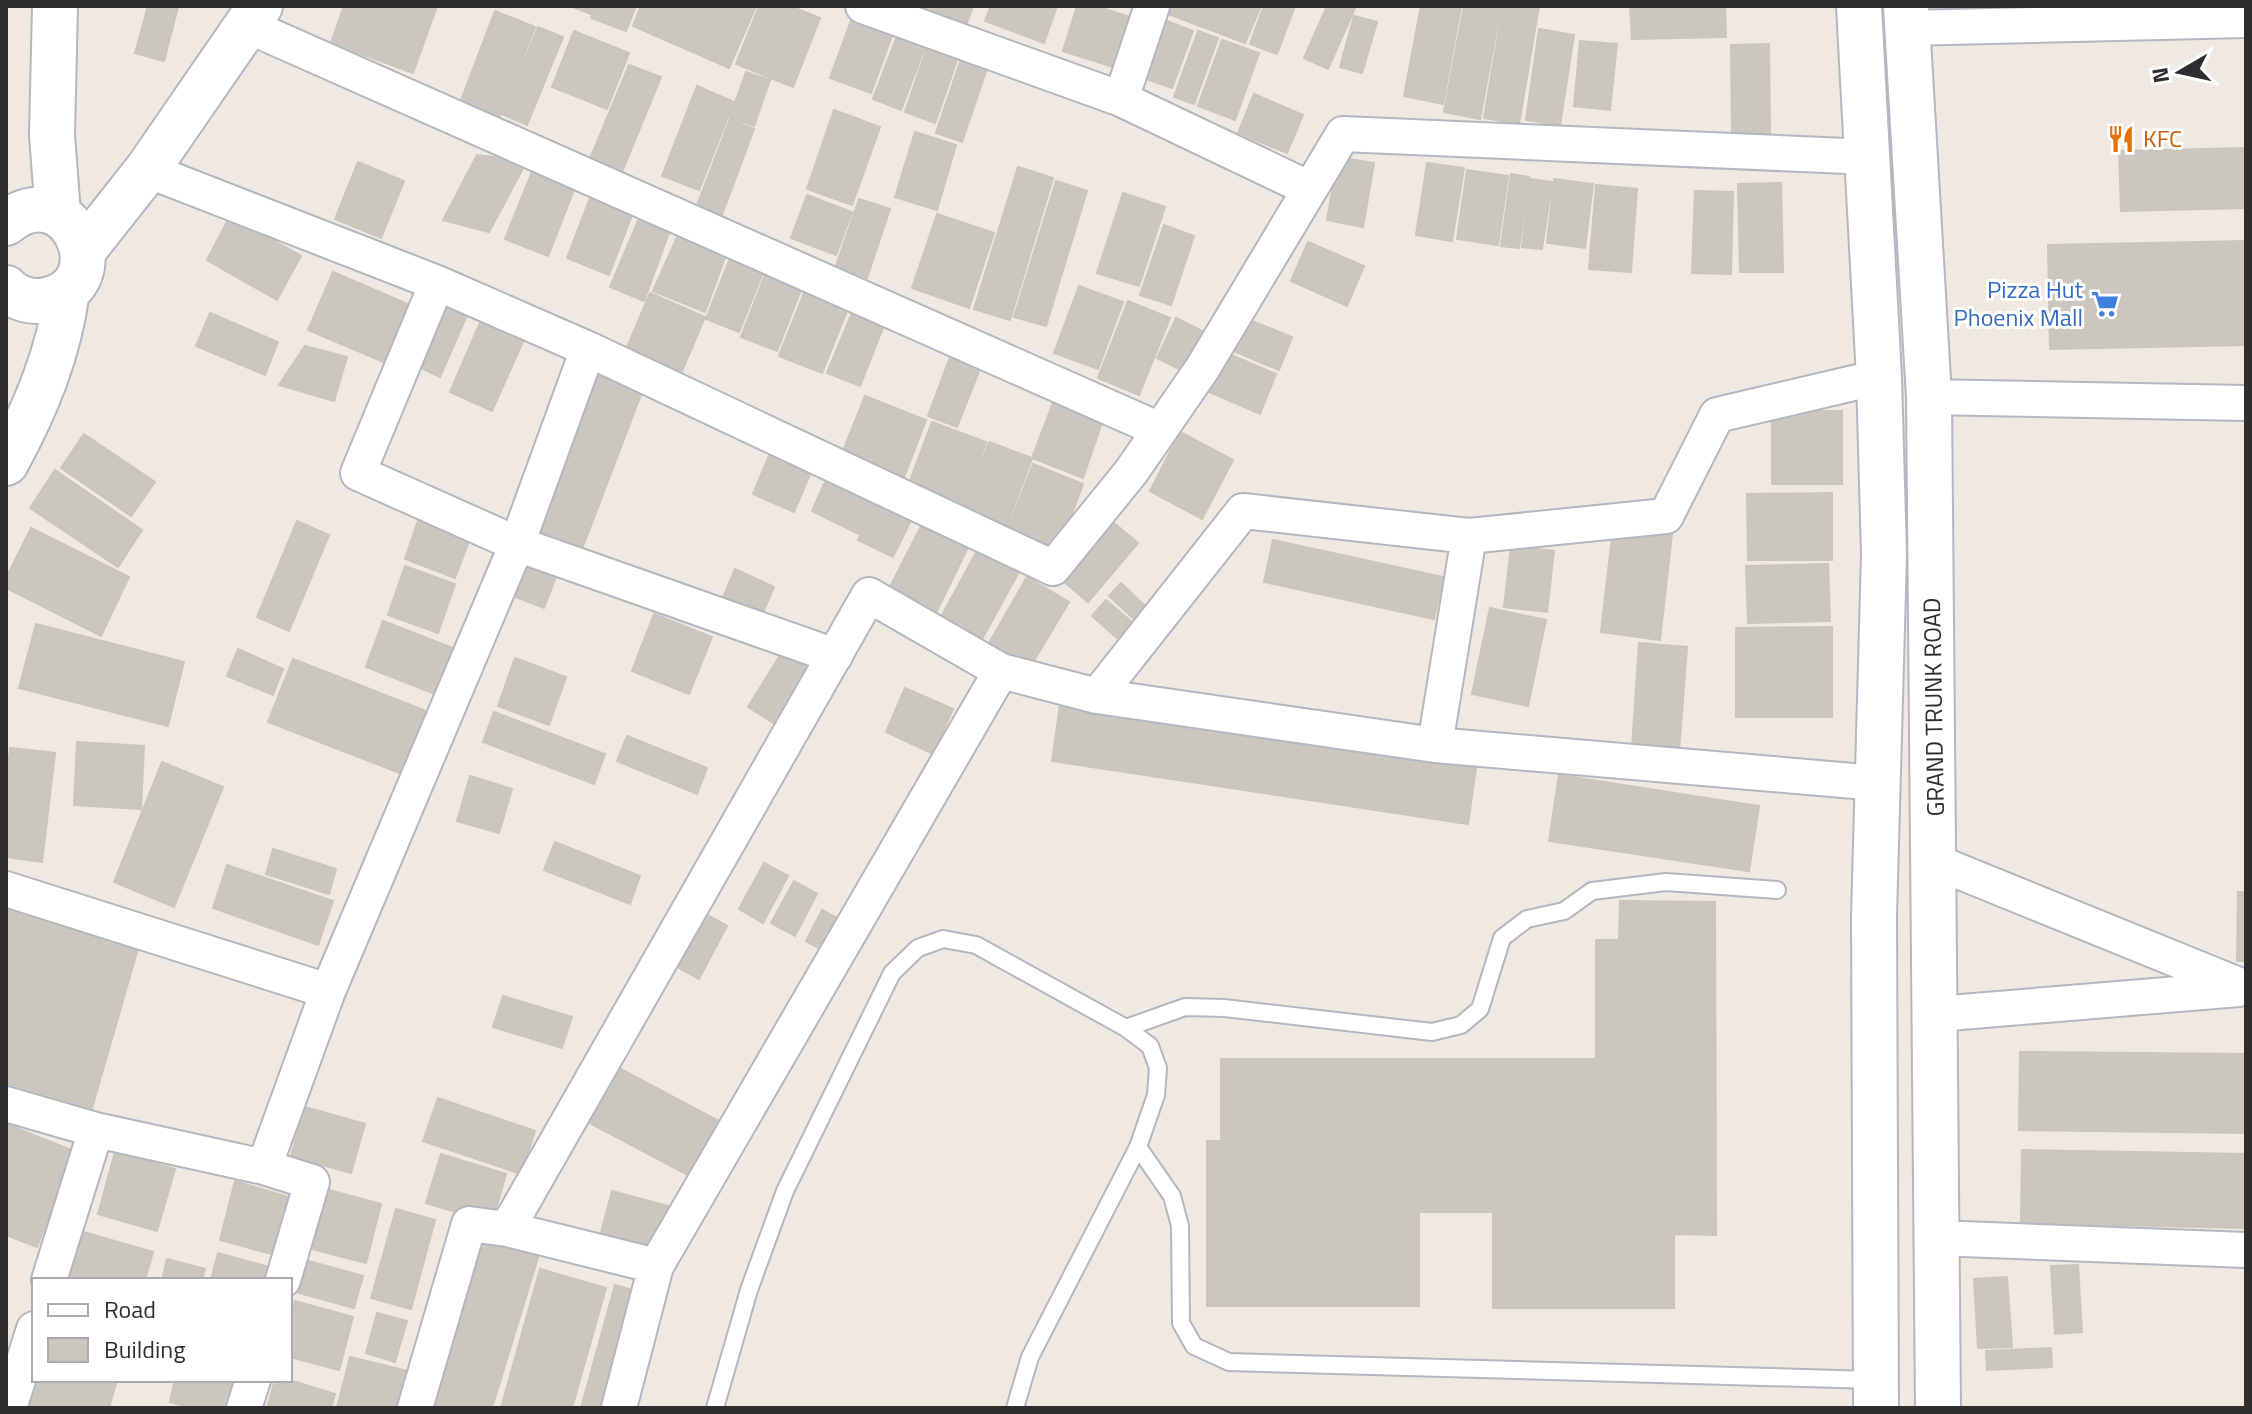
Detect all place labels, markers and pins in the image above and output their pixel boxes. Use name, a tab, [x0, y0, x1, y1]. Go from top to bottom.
place label: KFC	[2143, 120, 2182, 156]
restaurant icon: KFC	[2106, 124, 2136, 154]
place label: Pizza Hut Phoenix Mall	[1954, 271, 2084, 335]
supermarket icon: Pizza Hut Phoenix Mall	[2090, 289, 2120, 319]

